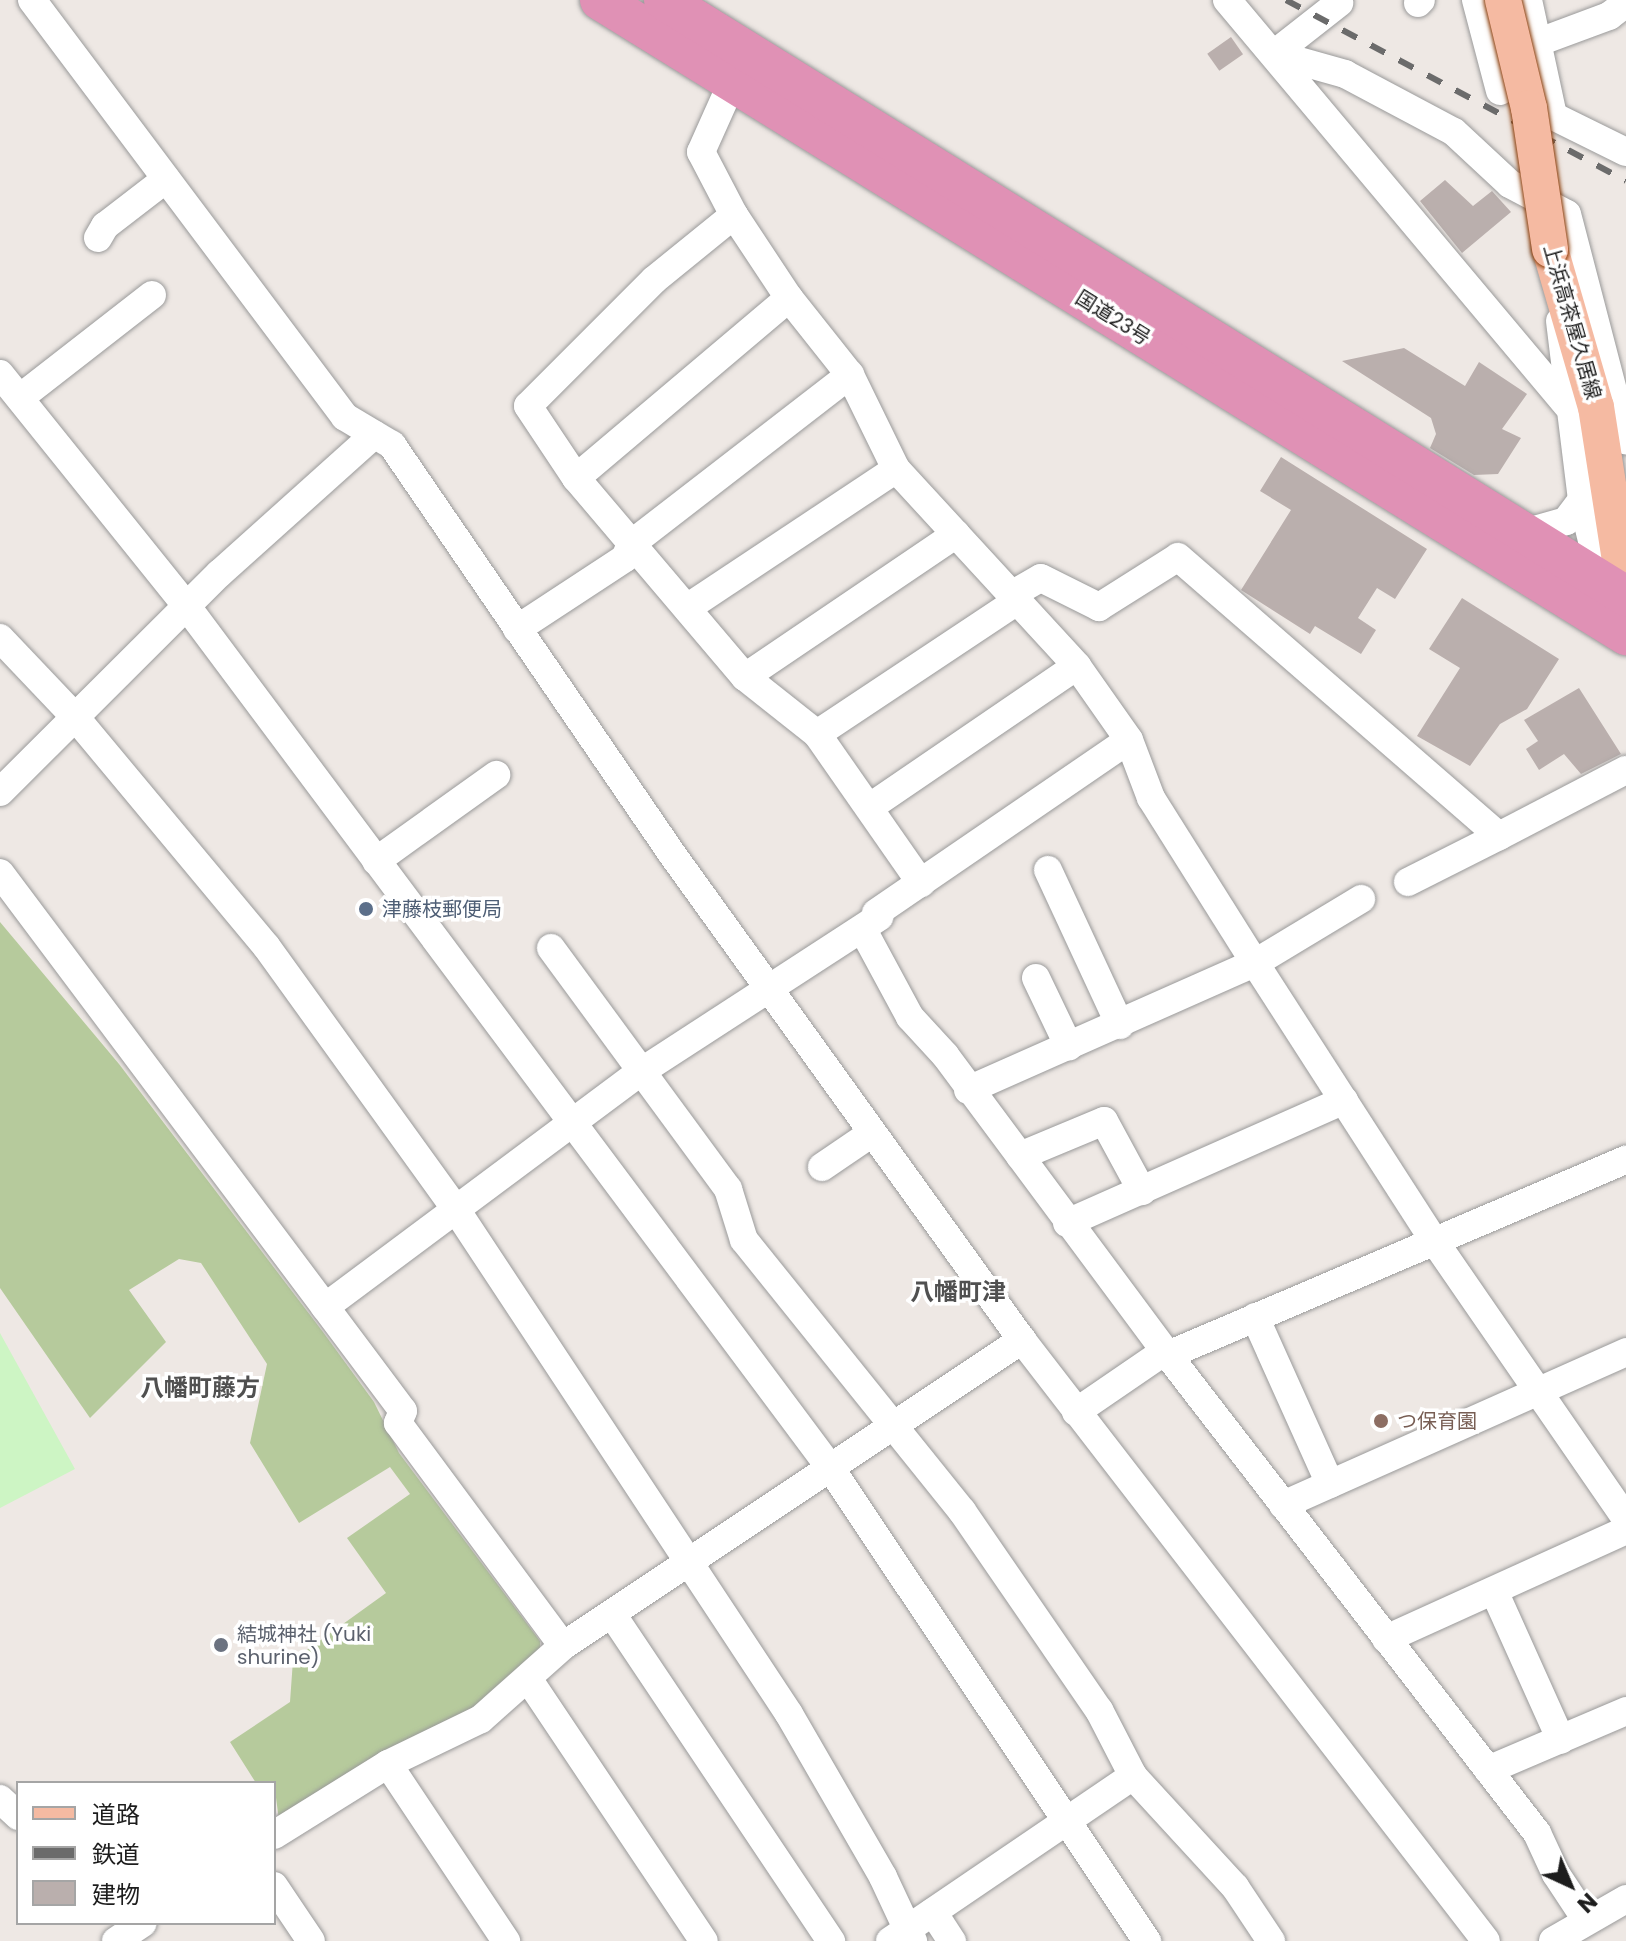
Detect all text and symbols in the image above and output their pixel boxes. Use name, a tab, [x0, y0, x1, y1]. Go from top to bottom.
street label: 上浜高茶屋久居線	[1538, 242, 1606, 402]
street label: 国道23号	[1071, 286, 1155, 350]
place label: 津藤枝郵便局	[382, 897, 502, 921]
marker: 津藤枝郵便局	[357, 900, 375, 918]
district label: 八幡町津	[910, 1278, 1006, 1306]
district label: 八幡町藤方	[140, 1374, 260, 1402]
place label: つ保育園	[1397, 1409, 1477, 1433]
marker: つ保育園	[1372, 1412, 1390, 1430]
place label: 結城神社 (Yuki shurine)	[237, 1622, 371, 1669]
marker: 結城神社 (Yuki shurine)	[212, 1636, 230, 1654]
legend	[16, 1781, 276, 1925]
text: 道路	[92, 1798, 140, 1831]
text: 鉄道	[92, 1838, 140, 1871]
north arrow	[1530, 1845, 1610, 1925]
text: 建物	[92, 1878, 140, 1911]
text: N	[1570, 1886, 1604, 1920]

